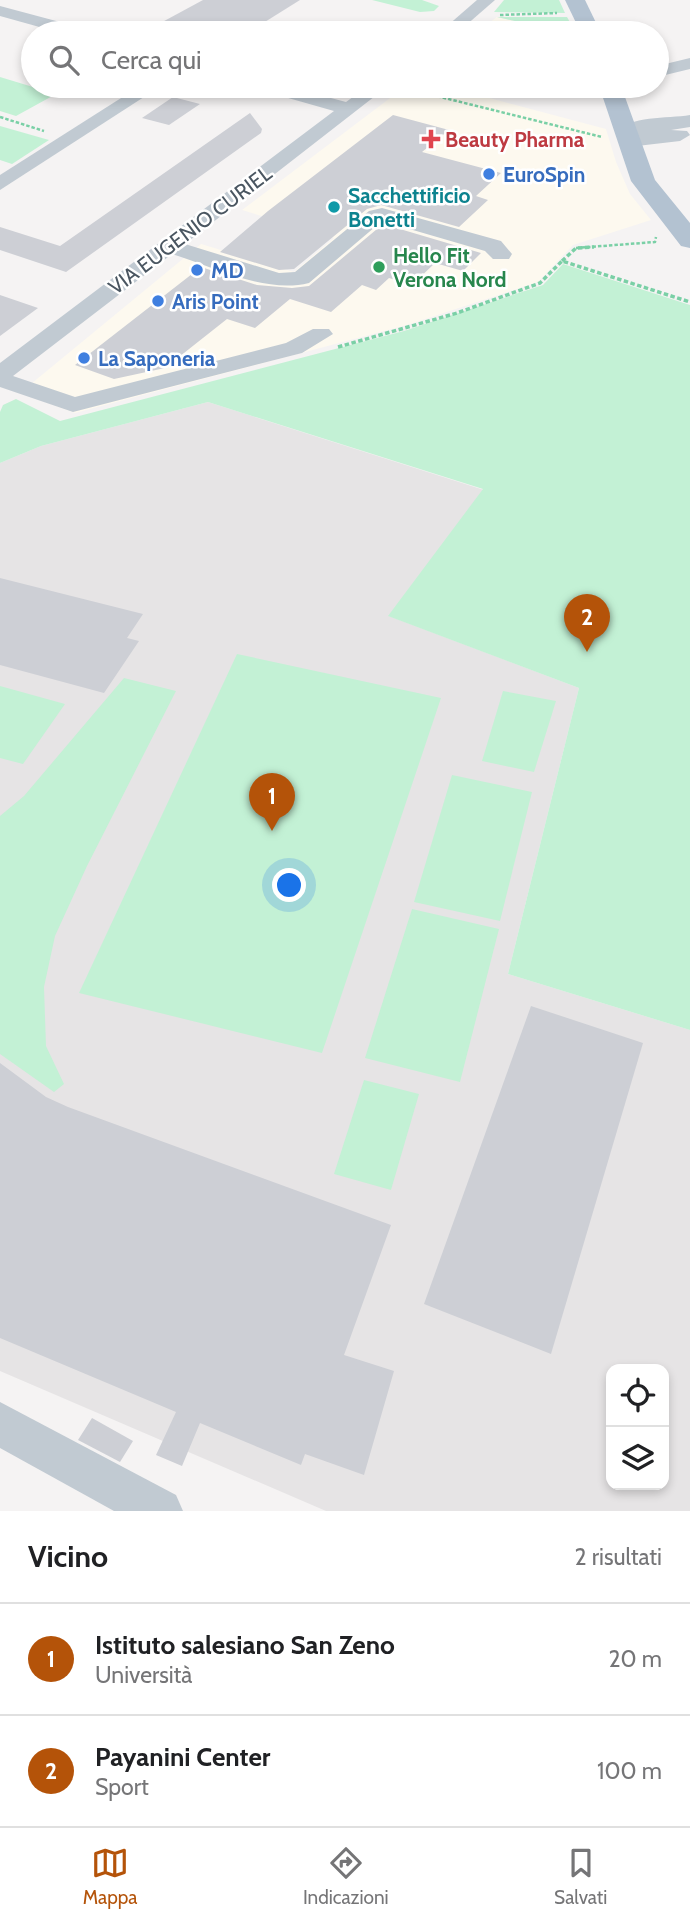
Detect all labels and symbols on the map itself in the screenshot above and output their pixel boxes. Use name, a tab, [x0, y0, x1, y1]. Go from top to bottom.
place label: Beauty Pharma	[445, 127, 585, 152]
marker: Beauty Pharma	[423, 131, 439, 147]
street label: VIA EUGENIO CURIEL	[104, 160, 277, 299]
place label: EuroSpin	[503, 162, 585, 187]
marker: EuroSpin	[481, 166, 497, 182]
place label: Sacchettificio Bonetti	[348, 183, 471, 232]
marker: Sacchettificio Bonetti	[326, 199, 342, 215]
place label: Hello Fit Verona Nord	[393, 243, 506, 292]
place label: MD	[211, 258, 244, 283]
marker: Hello Fit Verona Nord	[371, 259, 387, 275]
marker: MD	[189, 262, 205, 278]
place label: Aris Point	[172, 289, 259, 314]
marker: Aris Point	[150, 293, 166, 309]
place label: La Saponeria	[98, 346, 216, 371]
marker: La Saponeria	[76, 350, 92, 366]
pin: 2	[564, 594, 610, 652]
pin: 1	[249, 773, 295, 831]
your location	[272, 868, 306, 902]

